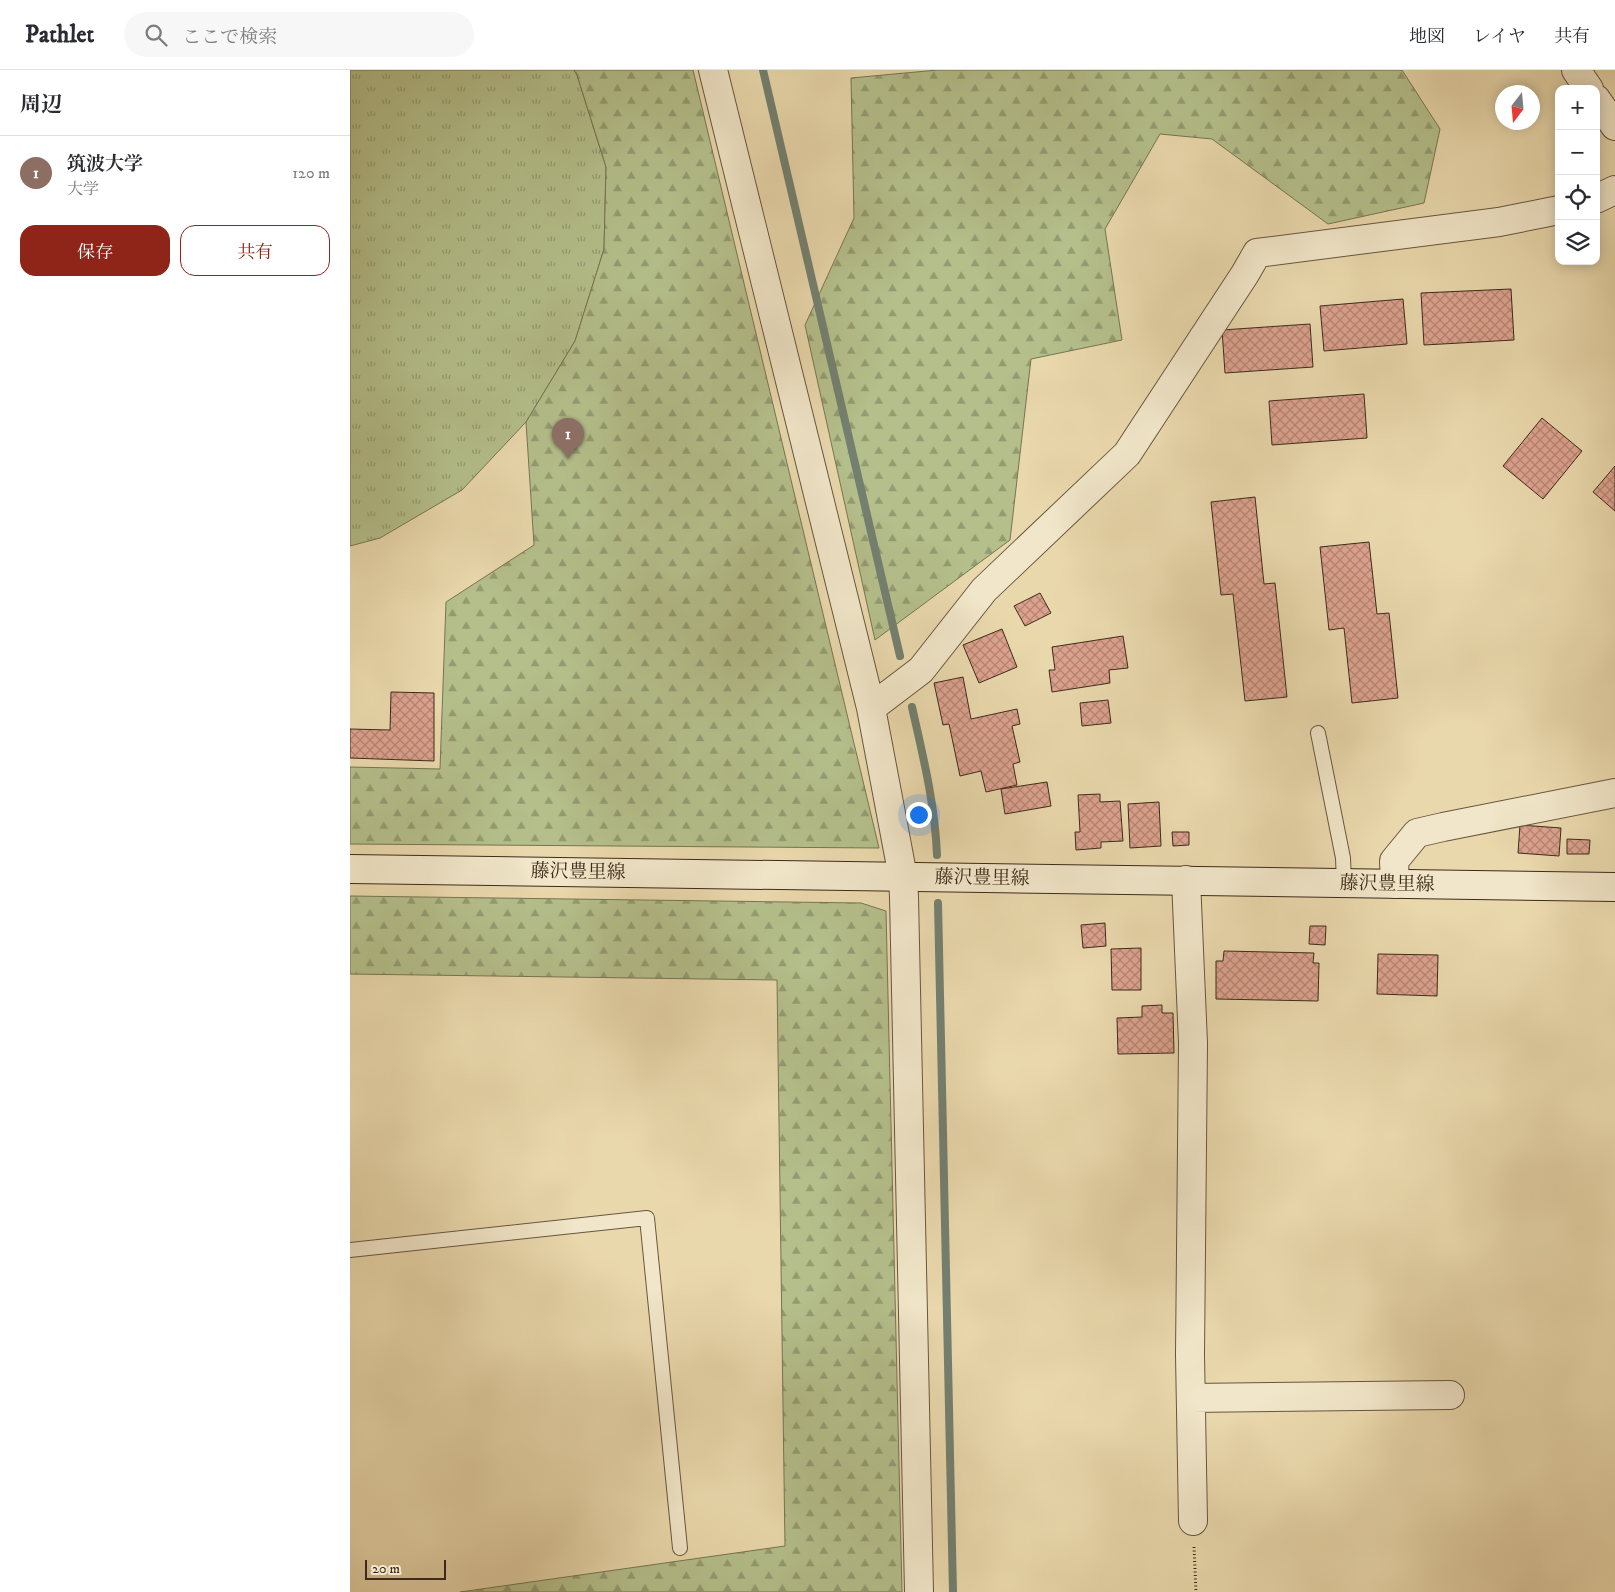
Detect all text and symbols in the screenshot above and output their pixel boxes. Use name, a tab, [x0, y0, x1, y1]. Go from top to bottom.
search box	[124, 12, 474, 57]
text: Pathlet	[25, 20, 94, 50]
icon: search	[142, 21, 170, 49]
text: ここで検索	[182, 26, 277, 49]
text: 地図	[1409, 26, 1445, 48]
text: レイヤ	[1473, 26, 1526, 48]
text: 共有	[1554, 26, 1590, 48]
north arrow	[1495, 85, 1540, 130]
map controls	[1555, 85, 1600, 265]
button: +	[1555, 85, 1600, 130]
text: 周辺	[20, 92, 62, 118]
button: −	[1555, 130, 1600, 175]
text: 筑波大学	[67, 153, 143, 176]
text: 1	[33, 163, 39, 183]
text: 120 m	[292, 163, 330, 183]
button: locate	[1555, 175, 1600, 220]
text: 大学	[67, 179, 99, 199]
button: layers	[1555, 220, 1600, 265]
button: 保存	[20, 225, 170, 276]
button: 共有	[180, 225, 330, 276]
pin: 1	[552, 418, 584, 459]
your location	[906, 802, 932, 828]
street label: 藤沢豊里線	[530, 860, 626, 884]
street label: 藤沢豊里線	[934, 866, 1030, 890]
street label: 藤沢豊里線	[1339, 872, 1435, 896]
scale bar	[365, 1557, 446, 1580]
text: 20 m	[372, 1560, 400, 1578]

